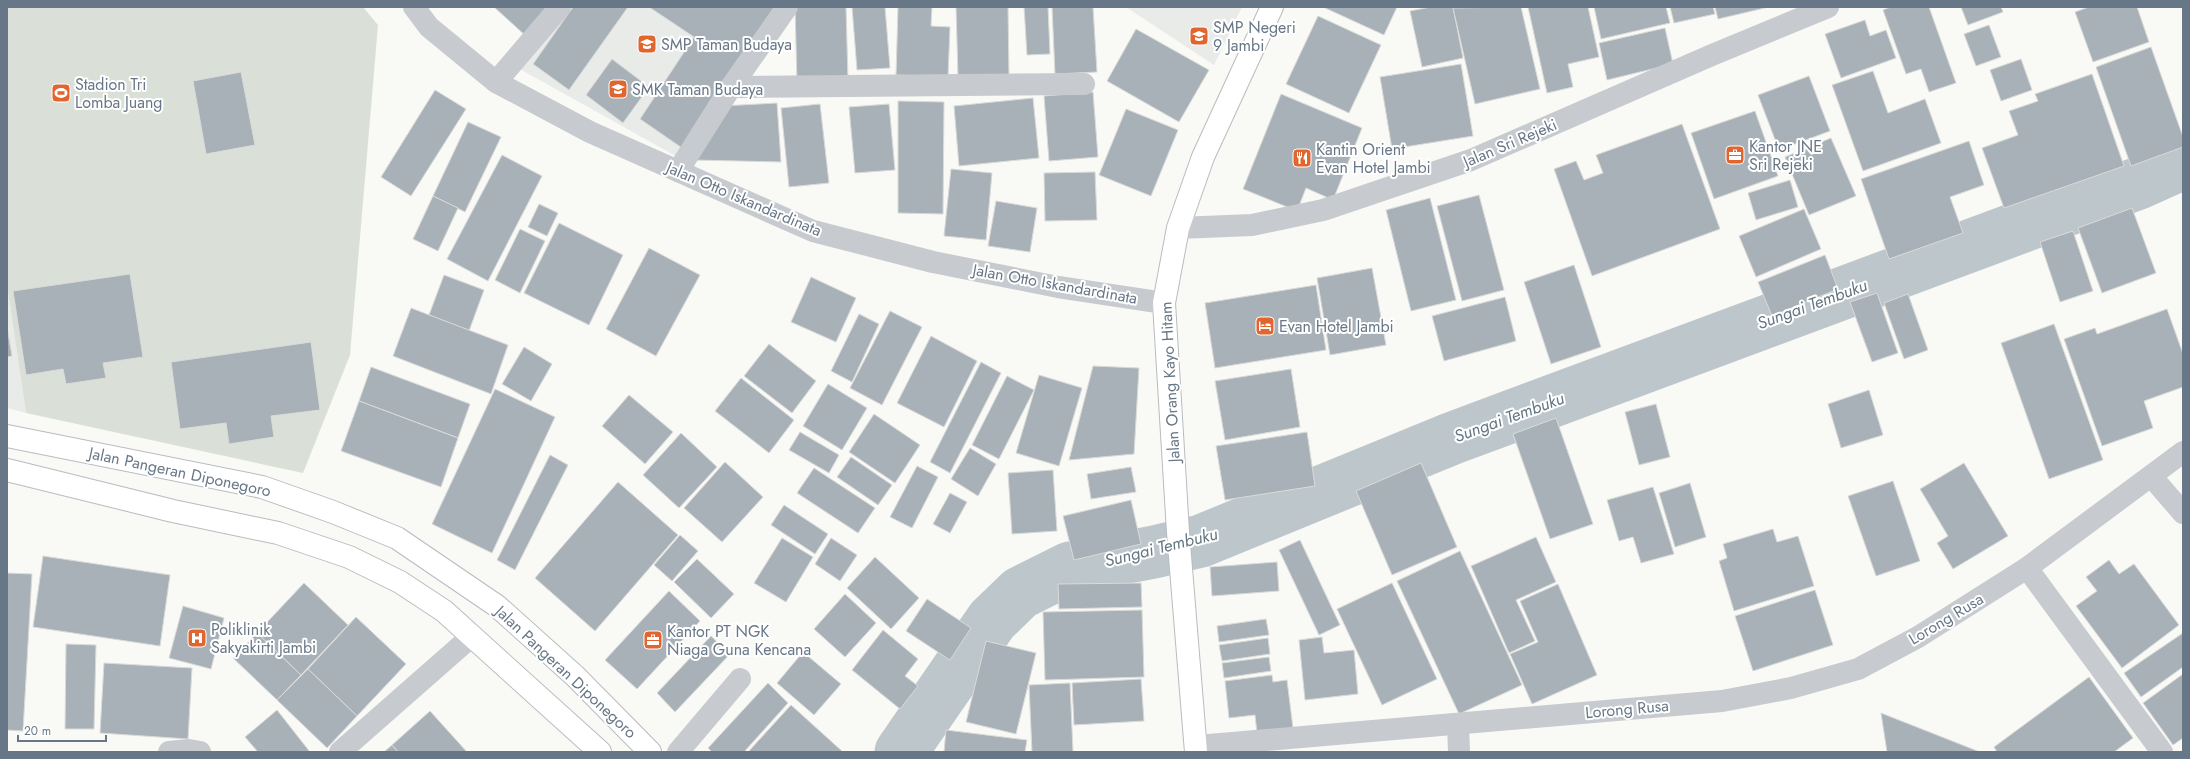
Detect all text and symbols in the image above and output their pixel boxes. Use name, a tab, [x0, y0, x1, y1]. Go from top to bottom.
place label: SMP Negeri 9 Jambi	[1213, 16, 1296, 57]
school or university icon: SMP Negeri 9 Jambi	[1188, 25, 1210, 47]
school or university icon: SMP Taman Budaya	[636, 33, 658, 55]
place label: SMP Taman Budaya	[661, 33, 792, 56]
place label: Stadion Tri Lomba Juang	[75, 73, 163, 114]
school or university icon: SMK Taman Budaya	[607, 78, 629, 100]
place label: SMK Taman Budaya	[632, 78, 763, 101]
sports icon: Stadion Tri Lomba Juang	[50, 82, 72, 104]
street label: Jalan Sri Rejeki	[1458, 113, 1561, 174]
place label: Kantor JNE Sri Rejeki	[1749, 135, 1822, 176]
place label: Kantin Orient Evan Hotel Jambi	[1316, 138, 1431, 179]
office icon: Kantor JNE Sri Rejeki	[1724, 144, 1746, 166]
restaurant icon: Kantin Orient Evan Hotel Jambi	[1291, 147, 1313, 169]
street label: Jalan Otto Iskandardinata	[661, 155, 825, 242]
street label: Jalan Otto Iskandardinata	[969, 258, 1139, 310]
water label: Sungai Tembuku	[1754, 273, 1871, 335]
street label: Jalan Orang Kayo Hitam	[1154, 301, 1186, 465]
hotel icon: Evan Hotel Jambi	[1254, 315, 1276, 337]
place label: Evan Hotel Jambi	[1279, 315, 1394, 338]
water label: Sungai Tembuku	[1451, 386, 1568, 448]
street label: Jalan Pangeran Diponegoro	[85, 441, 273, 503]
water label: Sungai Tembuku	[1102, 521, 1220, 573]
street label: Lorong Rusa	[1904, 588, 1988, 650]
street label: Jalan Pangeran Diponegoro	[489, 599, 642, 744]
place label: Poliklinik Sakyakirti Jambi	[211, 618, 316, 659]
place label: Kantor PT NGK Niaga Guna Kencana	[667, 620, 811, 661]
hospital icon: Poliklinik Sakyakirti Jambi	[186, 627, 208, 649]
office icon: Kantor PT NGK Niaga Guna Kencana	[642, 629, 664, 651]
street label: Lorong Rusa	[1584, 694, 1670, 724]
scale bar	[18, 717, 106, 743]
text: 20 m	[24, 722, 51, 740]

